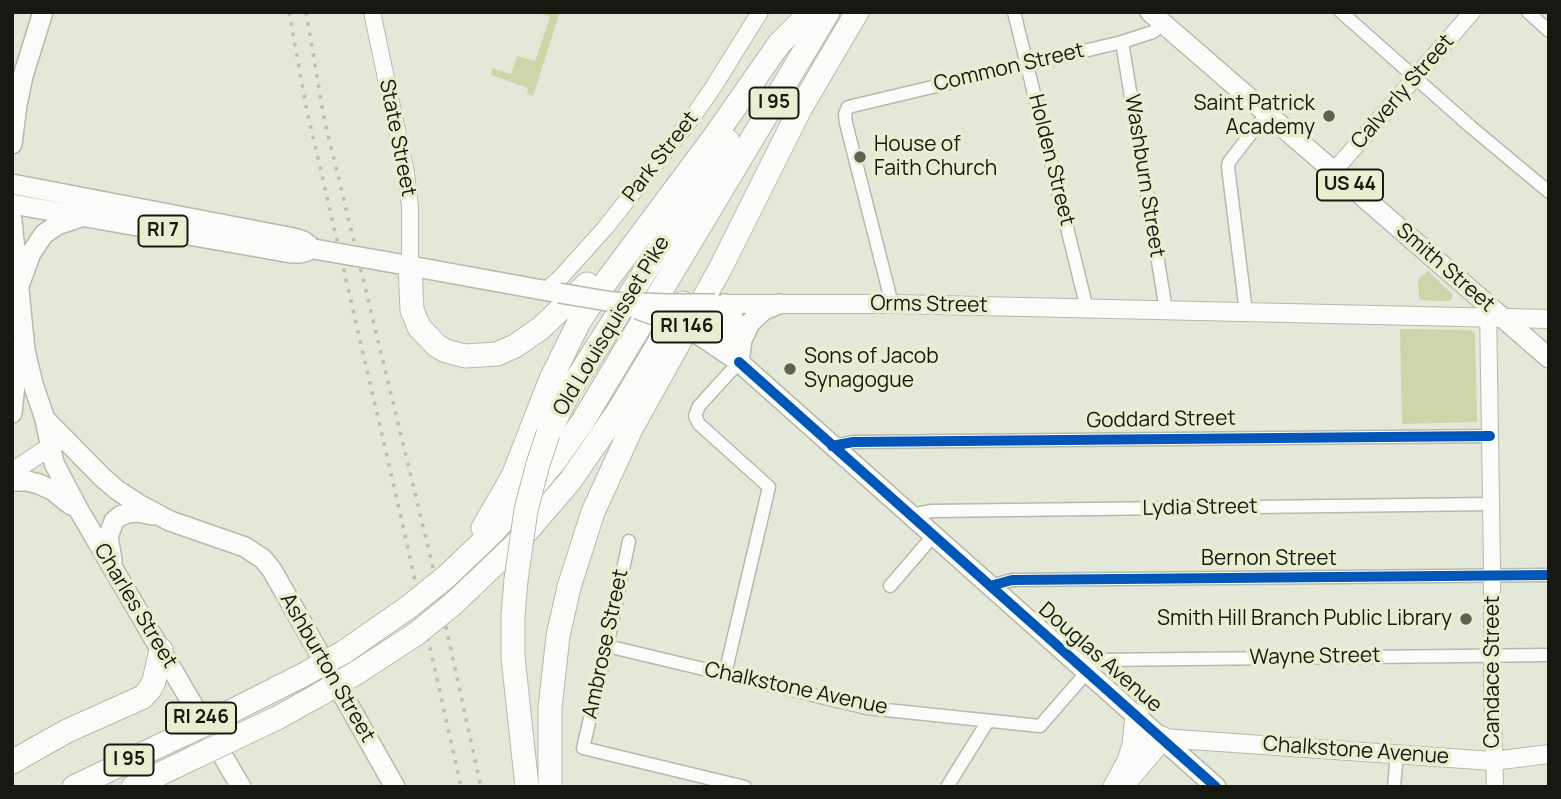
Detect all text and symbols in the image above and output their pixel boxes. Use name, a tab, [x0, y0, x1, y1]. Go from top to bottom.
street label: Calverly Street	[1346, 30, 1460, 154]
street label: Common Street	[931, 38, 1087, 98]
street label: State Street	[373, 77, 421, 199]
road number: I 95	[750, 88, 798, 118]
place label: Saint Patrick Academy	[1194, 91, 1315, 141]
street label: Holden Street	[1023, 92, 1079, 228]
street label: Washburn Street	[1119, 93, 1169, 259]
street label: Park Street	[618, 107, 704, 207]
marker: Saint Patrick Academy	[1321, 108, 1337, 124]
place label: House of Faith Church	[874, 132, 997, 182]
marker: House of Faith Church	[852, 149, 868, 165]
road number: US 44	[1317, 169, 1383, 200]
road number: RI 7	[138, 216, 188, 246]
street label: Smith Street	[1391, 218, 1499, 318]
street label: Old Louisquisset Pike	[548, 232, 676, 420]
street label: Orms Street	[870, 291, 988, 319]
road number: RI 146	[652, 312, 722, 342]
place label: Sons of Jacob Synagogue	[804, 344, 939, 394]
marker: Sons of Jacob Synagogue	[782, 361, 798, 377]
street label: Goddard Street	[1086, 406, 1236, 434]
street label: Lydia Street	[1142, 494, 1258, 522]
street label: Charles Street	[88, 539, 182, 673]
street label: Bernon Street	[1201, 546, 1337, 572]
street label: Ambrose Street	[578, 567, 634, 721]
street label: Ashburton Street	[274, 589, 380, 747]
street label: Candace Street	[1480, 596, 1506, 748]
street label: Douglas Avenue	[1033, 598, 1167, 718]
place label: Smith Hill Branch Public Library	[1157, 606, 1452, 632]
marker: Smith Hill Branch Public Library	[1458, 611, 1474, 627]
street label: Wayne Street	[1249, 643, 1381, 671]
street label: Chalkstone Avenue	[702, 657, 890, 721]
road number: RI 246	[166, 702, 236, 734]
street label: Chalkstone Avenue	[1262, 732, 1450, 770]
road number: I 95	[104, 744, 154, 776]

